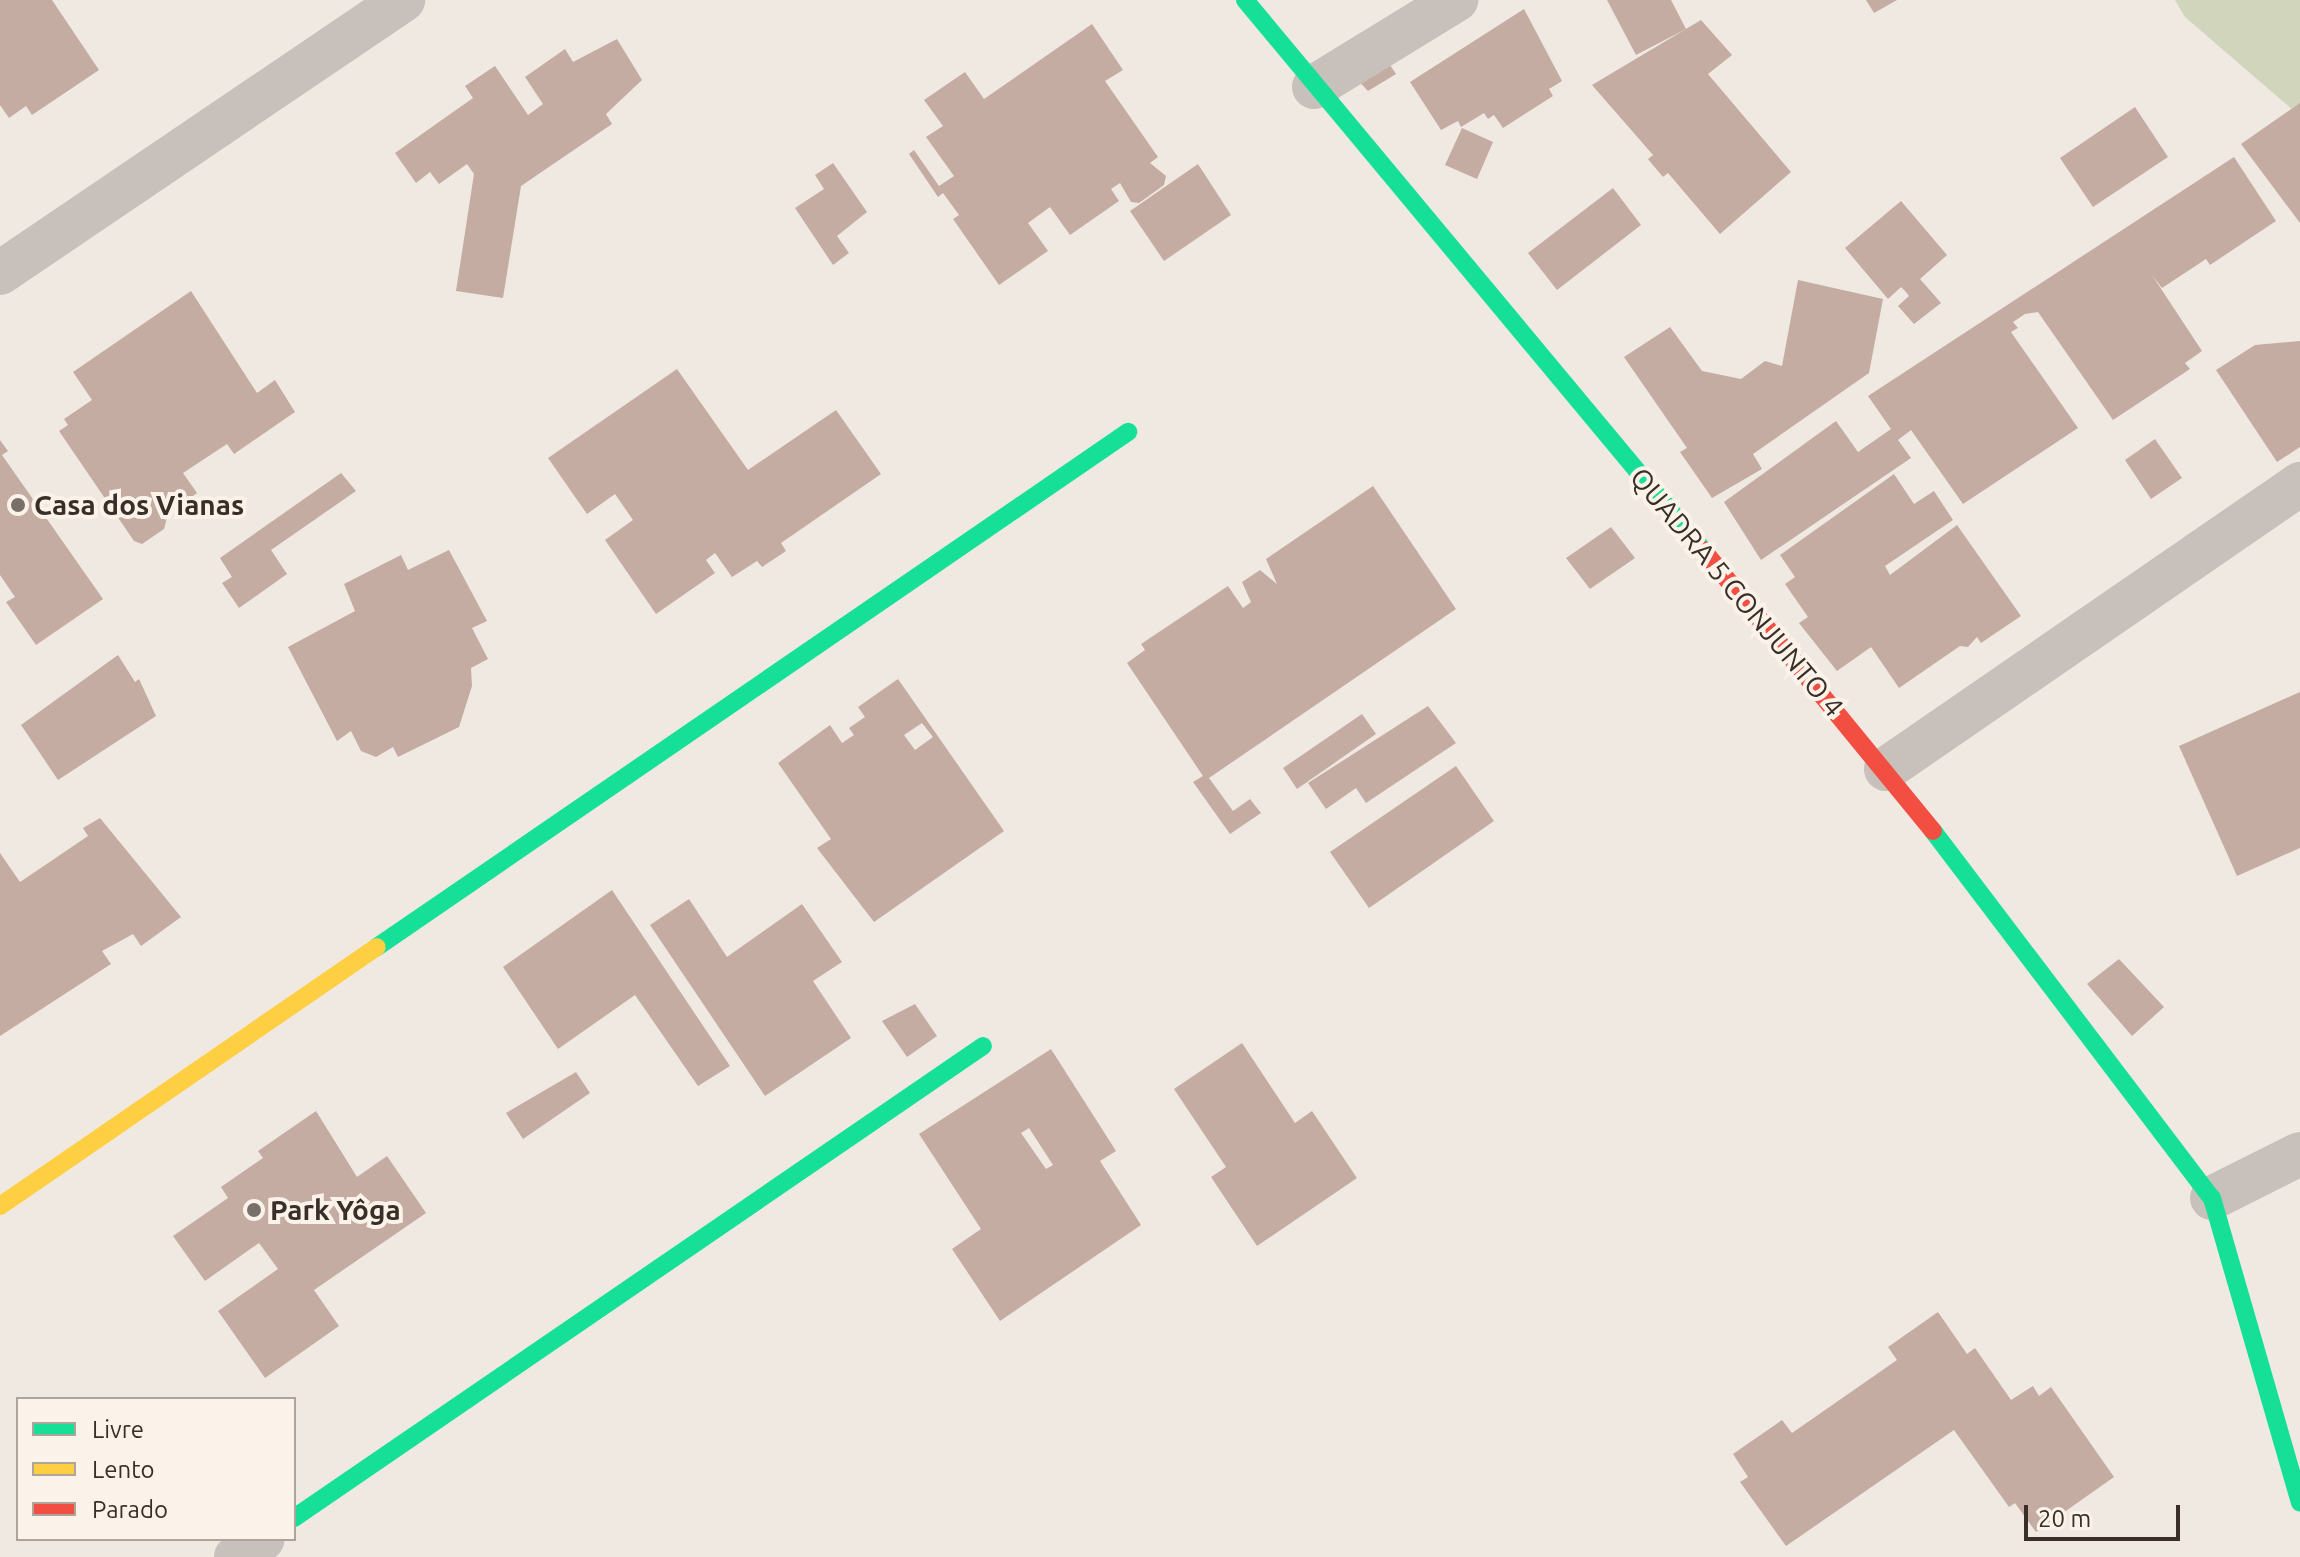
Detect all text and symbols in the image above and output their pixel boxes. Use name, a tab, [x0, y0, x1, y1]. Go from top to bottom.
street label: QUADRA 5 CONJUNTO 4	[1623, 461, 1851, 723]
place label: Casa dos Vianas	[34, 488, 244, 522]
marker: Casa dos Vianas	[9, 496, 27, 514]
place label: Park Yôga	[270, 1193, 401, 1227]
marker: Park Yôga	[245, 1201, 263, 1219]
legend	[16, 1397, 296, 1541]
text: Livre	[92, 1416, 144, 1443]
text: Lento	[92, 1456, 155, 1483]
scale bar	[2028, 1489, 2184, 1539]
text: Parado	[92, 1496, 168, 1523]
text: 20 m	[2038, 1505, 2091, 1532]

